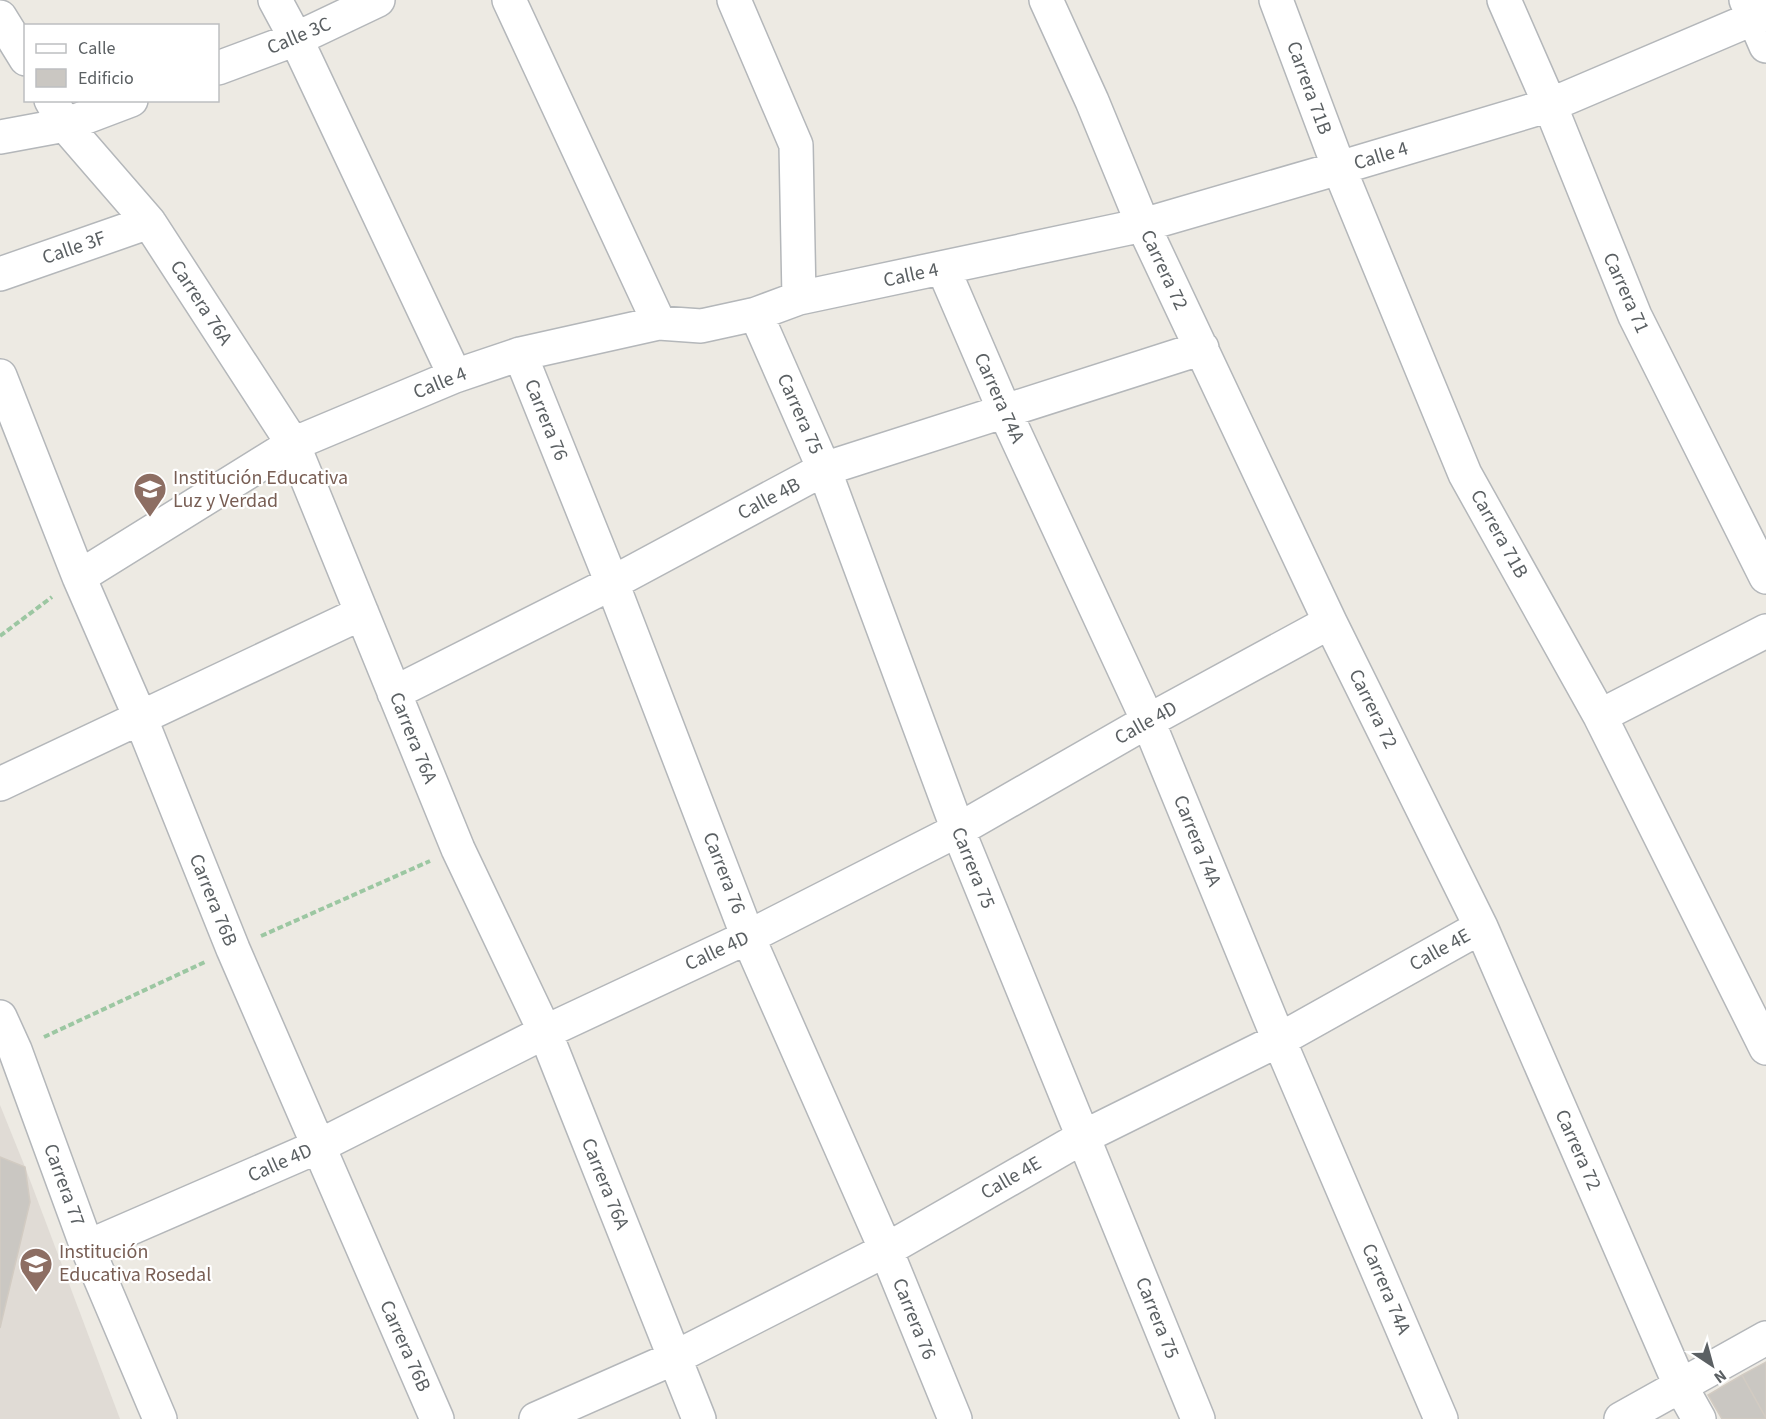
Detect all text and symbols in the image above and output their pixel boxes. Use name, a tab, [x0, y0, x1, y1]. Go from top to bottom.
street label: Calle 3C	[263, 10, 335, 62]
legend	[24, 24, 219, 102]
text: Calle	[78, 36, 116, 61]
street label: Carrera 71B	[1279, 37, 1339, 139]
text: Edificio	[78, 66, 134, 91]
street label: Calle 4	[1350, 134, 1412, 178]
street label: Calle 3F	[38, 224, 110, 272]
street label: Carrera 72	[1133, 225, 1195, 315]
street label: Carrera 71	[1596, 248, 1656, 338]
street label: Carrera 76A	[163, 255, 239, 351]
street label: Calle 4	[881, 256, 941, 294]
street label: Carrera 74A	[967, 348, 1031, 448]
street label: Calle 4	[409, 360, 471, 406]
street label: Carrera 75	[770, 369, 830, 459]
street label: Carrera 76	[517, 375, 575, 465]
place label: Institución Educativa Luz y Verdad	[173, 464, 348, 515]
school or university icon: Institución Educativa Luz y Verdad	[132, 471, 168, 518]
street label: Calle 4B	[733, 471, 805, 527]
street label: Carrera 71B	[1463, 485, 1535, 583]
street label: Carrera 72	[1342, 664, 1404, 754]
street label: Carrera 76A	[382, 688, 444, 788]
street label: Calle 4D	[1110, 694, 1182, 752]
street label: Carrera 74A	[1166, 791, 1228, 891]
street label: Carrera 75	[944, 823, 1002, 913]
street label: Carrera 76	[696, 828, 752, 918]
street label: Carrera 76B	[182, 850, 244, 950]
street label: Calle 4E	[1404, 922, 1476, 978]
street label: Calle 4D	[680, 924, 754, 978]
street label: Carrera 72	[1548, 1105, 1608, 1195]
street label: Carrera 76A	[574, 1134, 636, 1234]
street label: Calle 4D	[243, 1136, 317, 1190]
street label: Carrera 77	[36, 1140, 92, 1230]
street label: Calle 4E	[975, 1149, 1047, 1207]
place label: Institución Educativa Rosedal	[59, 1238, 211, 1289]
street label: Carrera 74A	[1354, 1239, 1418, 1339]
school or university icon: Institución Educativa Rosedal	[18, 1246, 54, 1293]
street label: Carrera 75	[1128, 1273, 1186, 1363]
street label: Carrera 76	[885, 1274, 943, 1364]
street label: Carrera 76B	[372, 1296, 438, 1396]
north arrow	[1682, 1335, 1742, 1395]
text: N	[1709, 1364, 1731, 1388]

